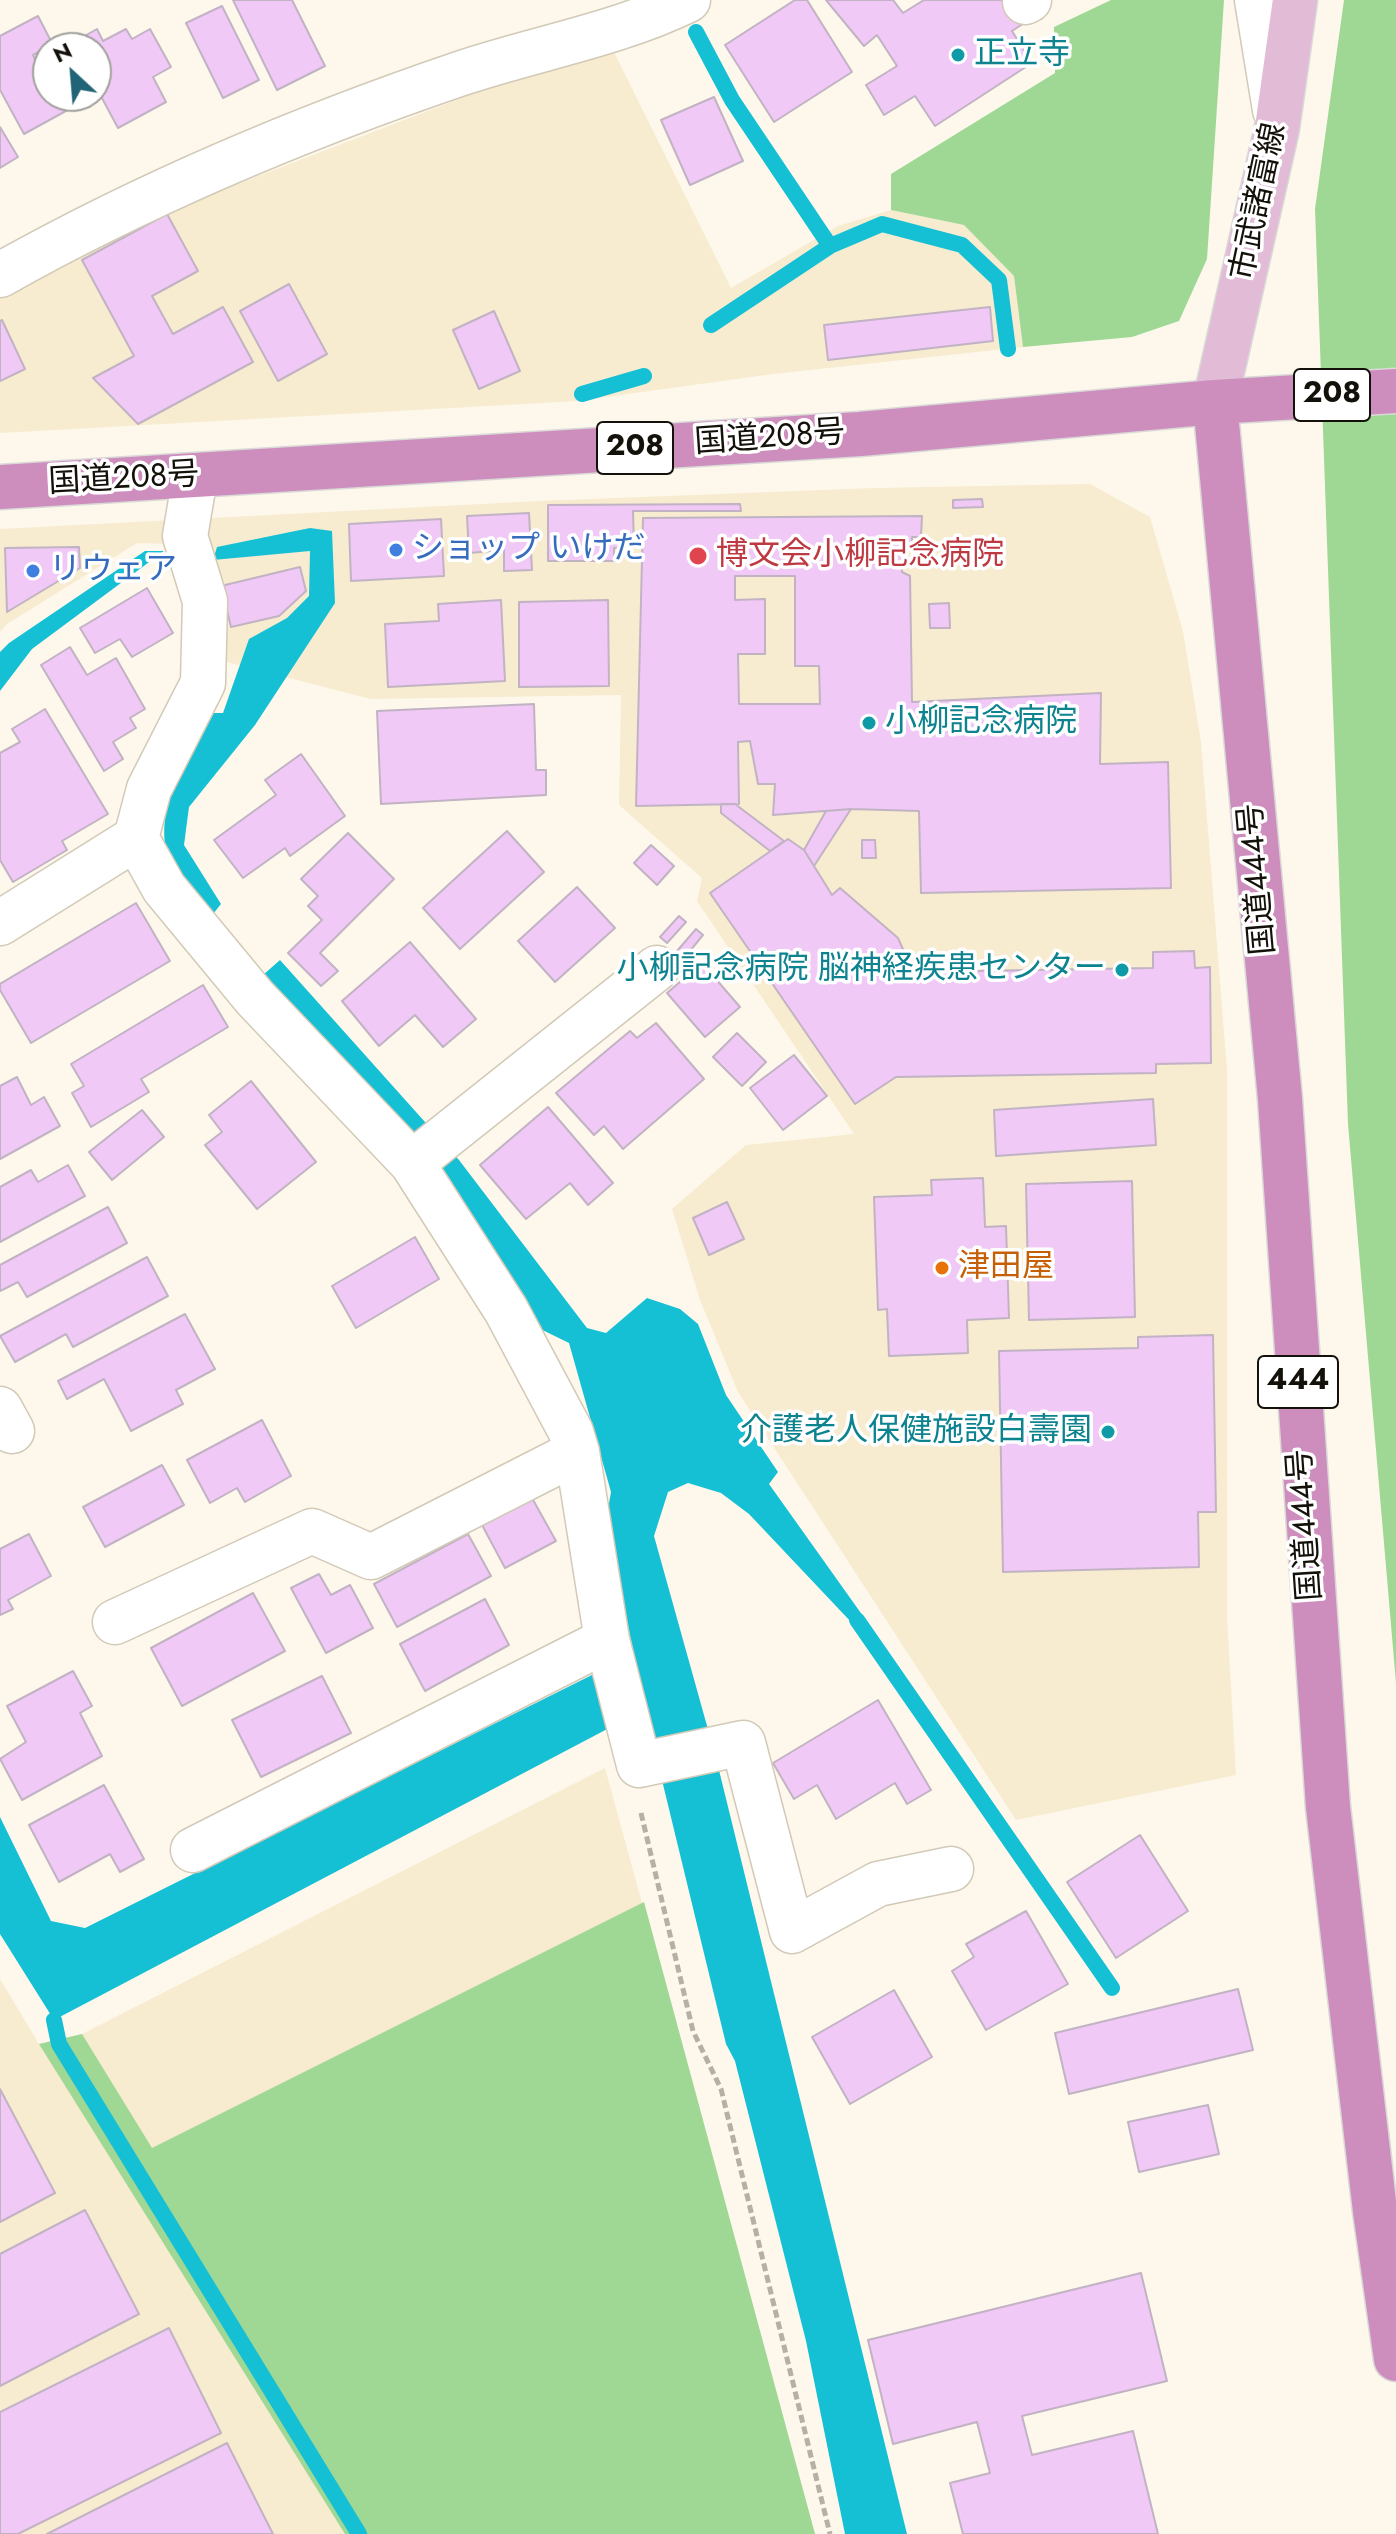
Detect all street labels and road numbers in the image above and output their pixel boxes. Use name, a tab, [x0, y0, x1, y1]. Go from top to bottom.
street label: 市武諸富線	[1225, 120, 1295, 284]
road number: 208	[1294, 369, 1370, 421]
street label: 国道208号	[693, 415, 847, 463]
road number: 208	[597, 422, 673, 474]
street label: 国道208号	[48, 457, 200, 503]
street label: 国道444号	[1233, 802, 1285, 956]
road number: 444	[1258, 1356, 1338, 1408]
street label: 国道444号	[1283, 1448, 1331, 1602]

